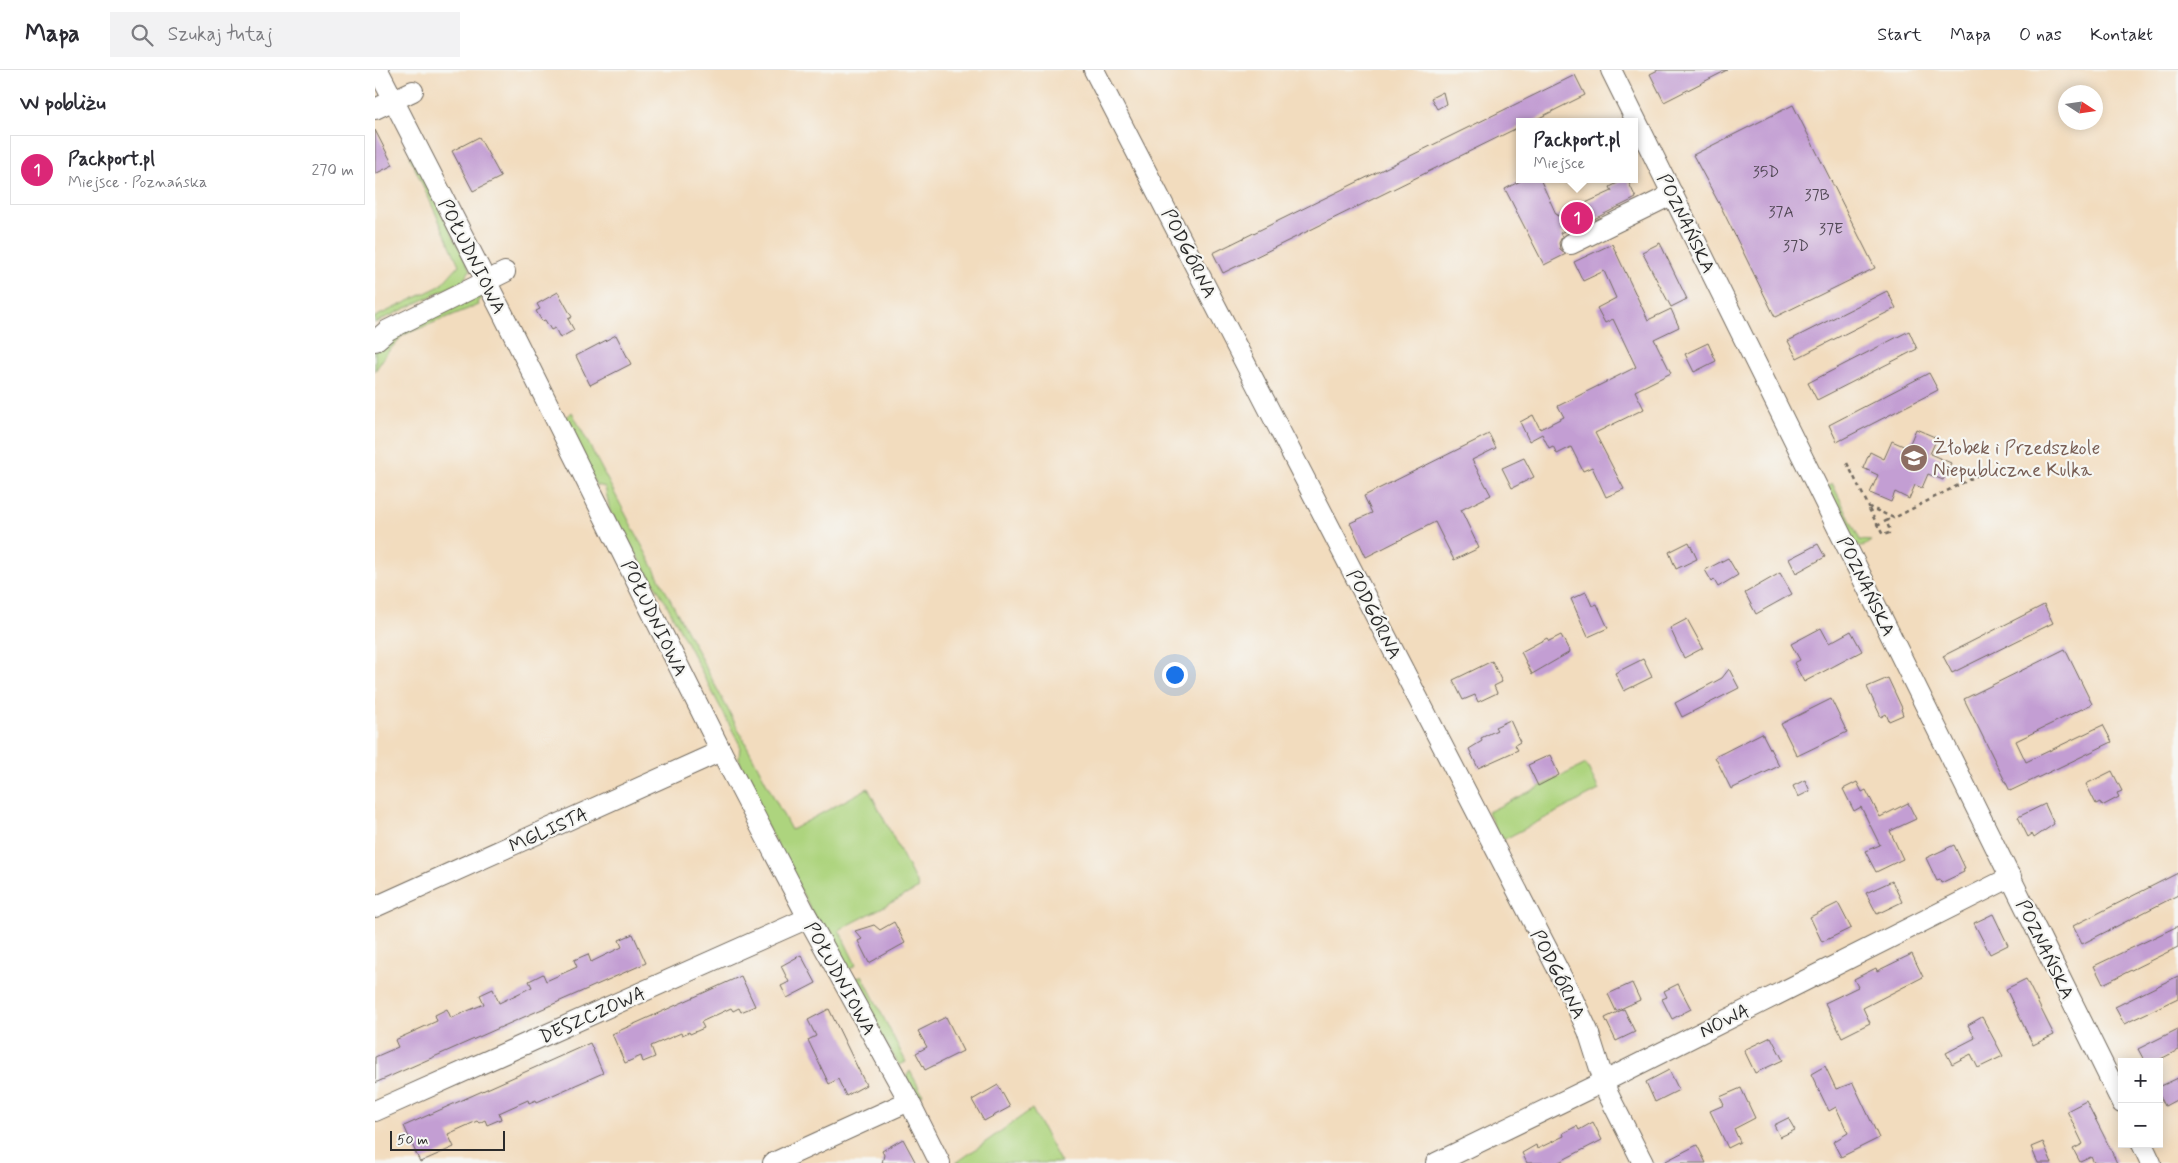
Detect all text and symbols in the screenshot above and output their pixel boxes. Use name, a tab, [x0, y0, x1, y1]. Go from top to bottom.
search box	[110, 12, 460, 57]
text: Mapa	[25, 19, 80, 50]
icon: search	[128, 21, 156, 49]
text: Szukaj tutaj	[168, 22, 273, 47]
text: Start	[1877, 23, 1922, 47]
text: Mapa	[1950, 23, 1991, 47]
text: O nas	[2019, 23, 2062, 47]
text: Kontakt	[2090, 23, 2153, 47]
north arrow	[2058, 85, 2103, 130]
text: W pobliżu	[20, 89, 106, 117]
popup	[1516, 118, 1638, 183]
text: Packport.pl	[1534, 128, 1620, 153]
text: Packport.pl	[68, 147, 155, 172]
text: Miejsce	[1534, 153, 1585, 174]
text: 1	[33, 160, 41, 181]
text: 270 m	[311, 160, 354, 181]
house number: 35D	[1753, 162, 1779, 183]
street label: POZNAŃSKA	[1651, 170, 1721, 278]
text: Miejsce · Poznańska	[68, 172, 207, 193]
house number: 37B	[1804, 185, 1830, 206]
street label: POŁUDNIOWA	[432, 195, 511, 319]
pin: 1	[1561, 199, 1593, 237]
house number: 37A	[1768, 202, 1794, 223]
street label: PODGÓRNA	[1155, 204, 1222, 303]
house number: 37E	[1819, 219, 1843, 240]
house number: 37D	[1783, 236, 1809, 257]
place label: Żłobek i Przedszkole Niepubliczne Kulka	[1933, 436, 2100, 483]
school or university icon: Żłobek i Przedszkole Niepubliczne Kulka	[1899, 443, 1929, 473]
street label: POZNAŃSKA	[1831, 533, 1901, 641]
street label: POŁUDNIOWA	[615, 556, 693, 681]
street label: PODGÓRNA	[1340, 565, 1407, 664]
your location	[1162, 662, 1188, 688]
street label: MGLISTA	[505, 802, 592, 859]
street label: POZNAŃSKA	[2010, 896, 2080, 1004]
street label: POŁUDNIOWA	[798, 917, 881, 1040]
street label: PODGÓRNA	[1524, 925, 1591, 1024]
street label: DESZCZOWA	[536, 981, 650, 1050]
street label: NOWA	[1695, 998, 1754, 1044]
map controls	[2118, 1058, 2163, 1148]
button: +	[2118, 1058, 2163, 1103]
button: −	[2118, 1103, 2163, 1148]
scale bar	[390, 1128, 505, 1151]
text: 50 m	[397, 1131, 428, 1149]

